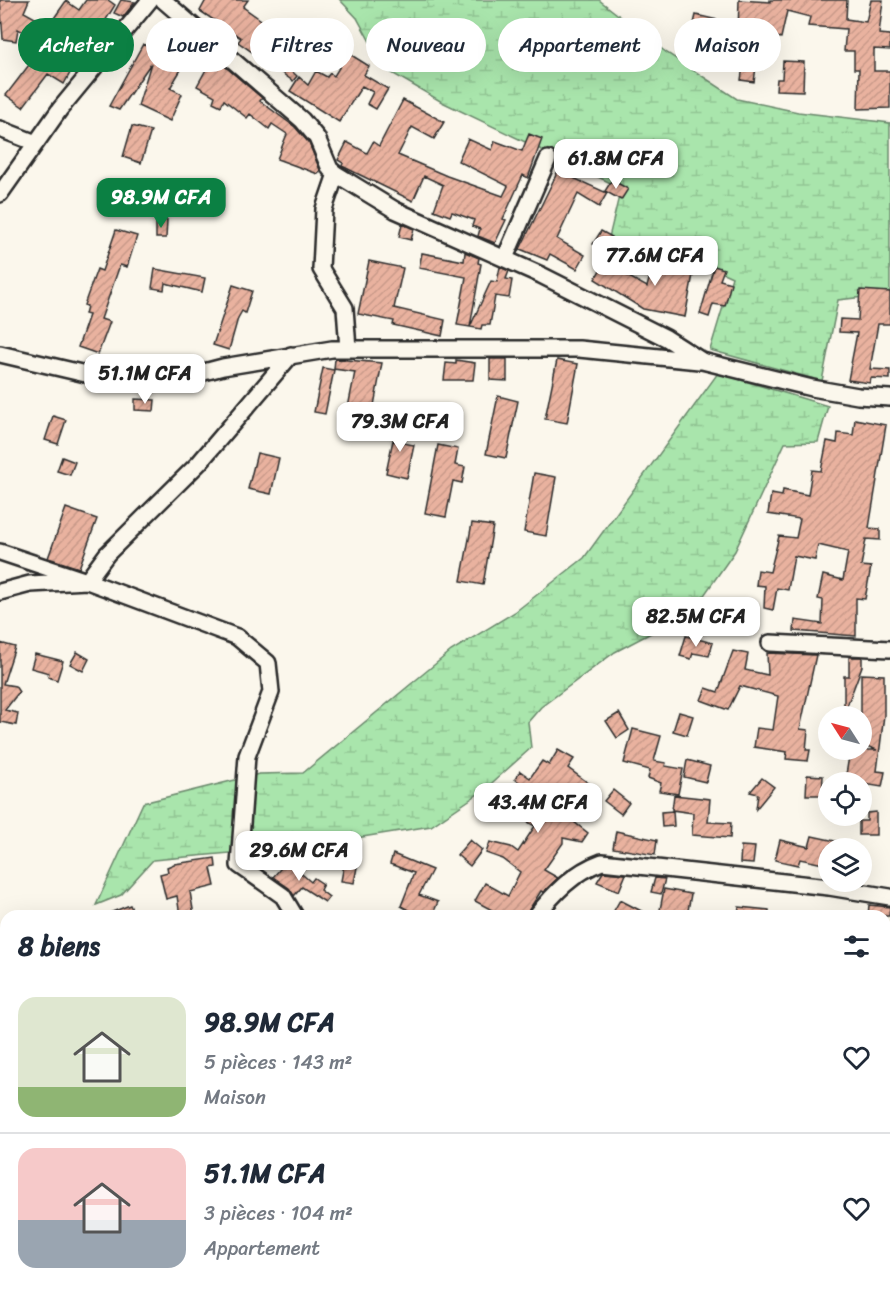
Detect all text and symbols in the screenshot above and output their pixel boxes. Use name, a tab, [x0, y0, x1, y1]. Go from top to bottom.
chip: Acheter	[18, 18, 134, 72]
chip: Louer	[146, 18, 238, 72]
chip: Filtres	[250, 18, 354, 72]
chip: Nouveau	[366, 18, 486, 72]
chip: Appartement	[498, 18, 662, 72]
chip: Maison	[674, 18, 781, 72]
pin: 61.8M CFA	[547, 139, 685, 190]
text: 61.8M CFA	[568, 141, 664, 176]
pin: 98.9M CFA	[92, 178, 230, 229]
text: 98.9M CFA	[111, 180, 211, 215]
pin: 77.6M CFA	[586, 236, 724, 287]
text: 77.6M CFA	[606, 238, 704, 273]
pin: 51.1M CFA	[76, 354, 214, 405]
text: 51.1M CFA	[98, 356, 192, 391]
pin: 79.3M CFA	[331, 402, 469, 453]
text: 79.3M CFA	[351, 404, 449, 439]
pin: 82.5M CFA	[627, 597, 765, 648]
text: 82.5M CFA	[646, 599, 746, 634]
north arrow	[818, 706, 872, 760]
map controls	[818, 706, 872, 892]
button: locate	[818, 772, 872, 826]
pin: 43.4M CFA	[469, 783, 607, 834]
text: 43.4M CFA	[488, 785, 588, 820]
pin: 29.6M CFA	[230, 831, 368, 882]
text: 29.6M CFA	[249, 833, 349, 868]
button: layers	[818, 838, 872, 892]
text: 8 biens	[18, 923, 100, 969]
icon: filters	[840, 930, 873, 963]
text: 98.9M CFA	[204, 999, 335, 1045]
icon: home	[66, 1021, 138, 1093]
icon: heart	[840, 1041, 873, 1074]
text: 5 pièces · 143 m²	[204, 1045, 352, 1080]
text: Maison	[204, 1080, 266, 1115]
text: 51.1M CFA	[204, 1150, 325, 1196]
icon: home	[66, 1172, 138, 1244]
icon: heart	[840, 1192, 873, 1225]
text: 3 pièces · 104 m²	[204, 1196, 353, 1231]
text: Appartement	[204, 1231, 320, 1266]

